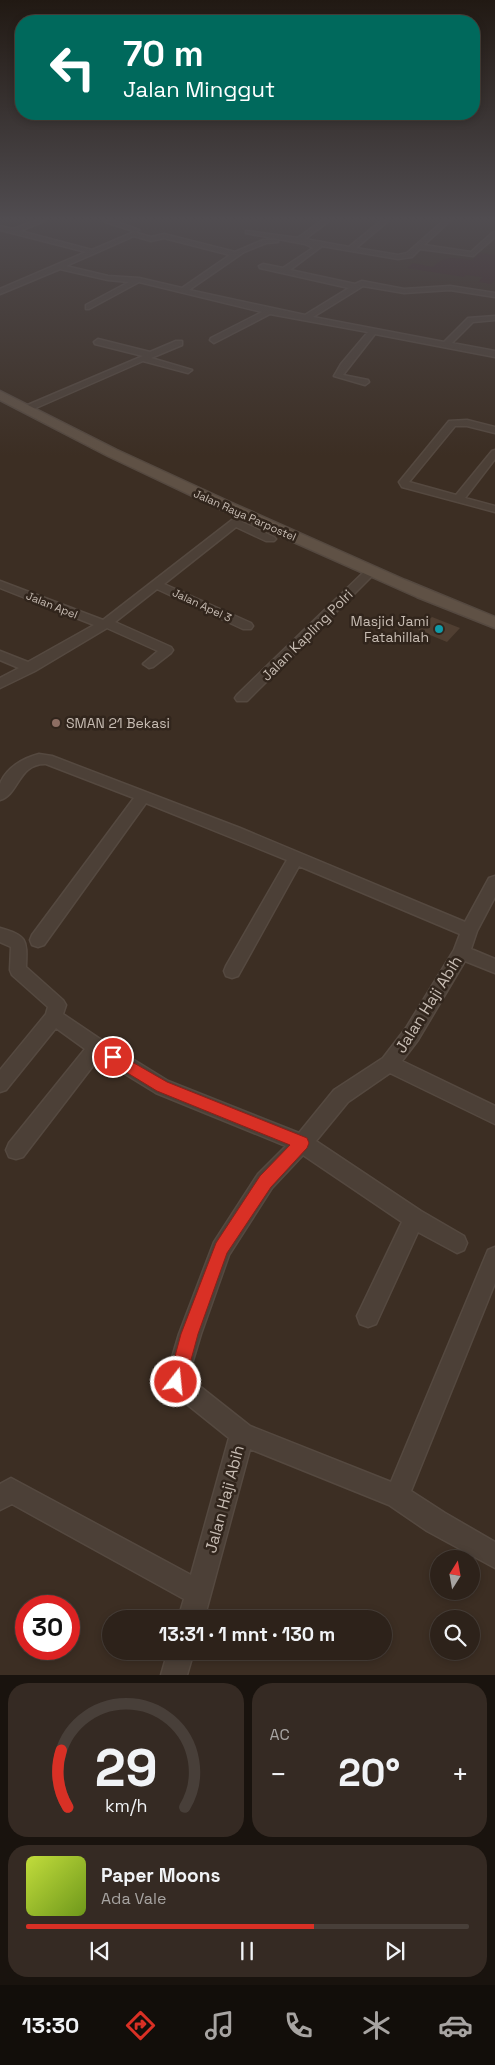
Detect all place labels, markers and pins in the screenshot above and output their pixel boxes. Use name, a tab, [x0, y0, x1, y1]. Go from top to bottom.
place label: Masjid Jami Fatahillah	[351, 612, 429, 646]
marker: Masjid Jami Fatahillah	[433, 623, 445, 635]
place label: SMAN 21 Bekasi	[66, 714, 170, 732]
marker: SMAN 21 Bekasi	[50, 717, 62, 729]
pin	[92, 1036, 134, 1078]

